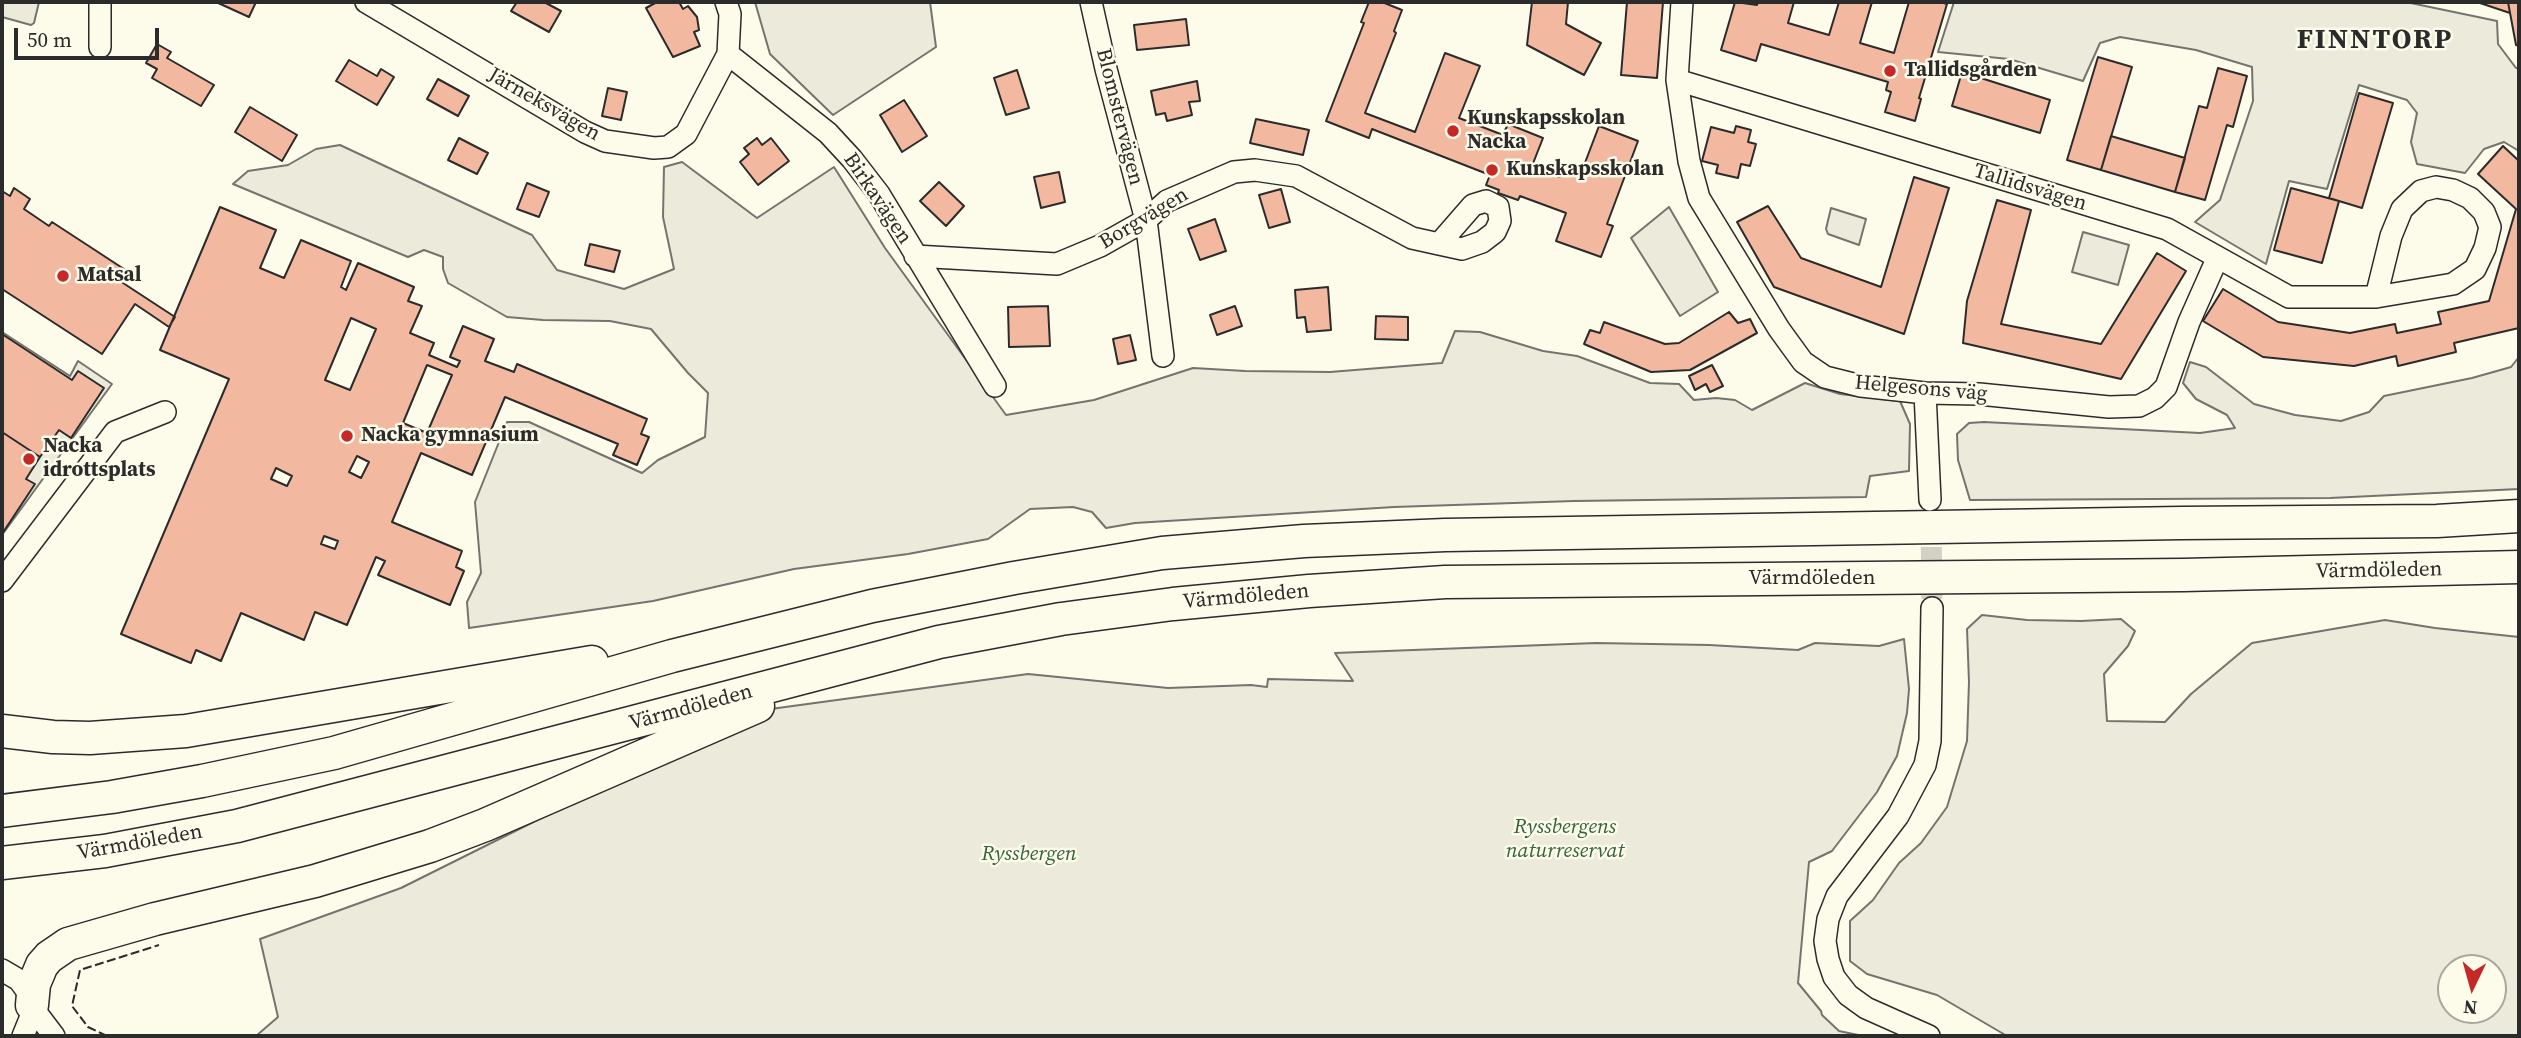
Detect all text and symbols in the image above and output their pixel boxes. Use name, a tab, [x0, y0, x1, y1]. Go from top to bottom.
scale bar	[18, 14, 163, 58]
district label: FINNTORP	[2298, 24, 2452, 58]
text: 50 m	[27, 25, 72, 54]
street label: Blomstervägen	[1090, 46, 1148, 188]
place label: Tallidsgården	[1904, 58, 2037, 84]
street label: Järneksvägen	[483, 63, 605, 147]
marker: Tallidsgården	[1882, 63, 1898, 79]
place label: Kunskapsskolan Nacka	[1467, 106, 1625, 156]
marker: Kunskapsskolan Nacka	[1445, 123, 1461, 139]
street label: Birkavägen	[837, 149, 917, 249]
place label: Kunskapsskolan	[1506, 157, 1664, 183]
street label: Tallidsvägen	[1970, 159, 2090, 217]
marker: Kunskapsskolan	[1484, 162, 1500, 178]
street label: Borgvägen	[1095, 183, 1193, 255]
place label: Matsal	[77, 263, 142, 289]
marker: Matsal	[55, 268, 71, 284]
street label: Helgesons väg	[1854, 371, 1988, 407]
place label: Nacka gymnasium	[361, 423, 539, 449]
marker: Nacka gymnasium	[339, 428, 355, 444]
place label: Nacka idrottsplats	[43, 434, 155, 484]
marker: Nacka idrottsplats	[21, 451, 37, 467]
street label: Värmdöleden	[2315, 557, 2443, 585]
street label: Värmdöleden	[1749, 566, 1875, 592]
street label: Värmdöleden	[1182, 579, 1310, 615]
street label: Värmdöleden	[626, 679, 756, 737]
park label: Ryssbergens naturreservat	[1506, 815, 1624, 865]
street label: Värmdöleden	[75, 820, 205, 866]
park label: Ryssbergen	[981, 842, 1077, 868]
north arrow	[2437, 954, 2507, 1024]
text: N	[2462, 994, 2478, 1021]

